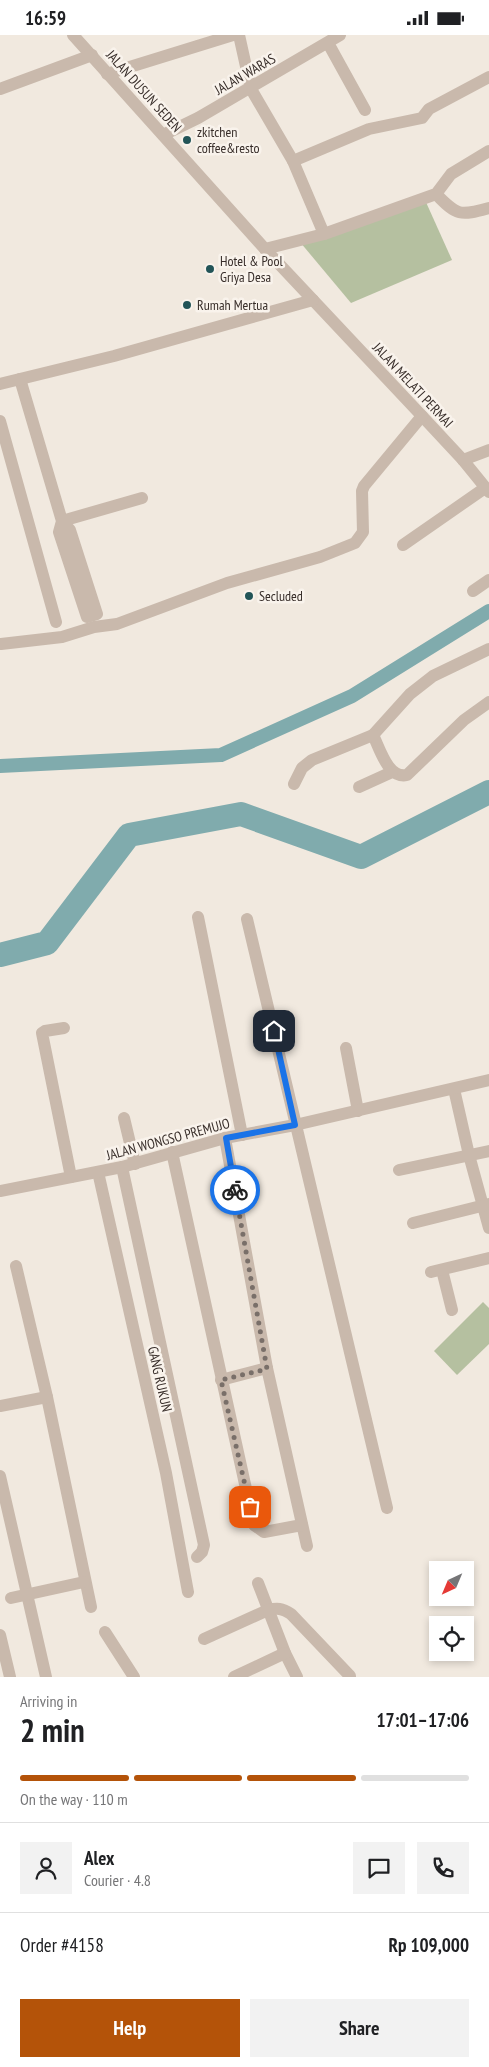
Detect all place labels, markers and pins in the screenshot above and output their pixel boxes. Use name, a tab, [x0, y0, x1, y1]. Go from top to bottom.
place label: zkitchen coffee&resto	[197, 123, 260, 157]
marker: zkitchen coffee&resto	[181, 134, 193, 146]
place label: Hotel & Pool Griya Desa	[220, 252, 283, 286]
marker: Hotel & Pool Griya Desa	[204, 263, 216, 275]
place label: Rumah Mertua	[197, 296, 268, 314]
marker: Rumah Mertua	[181, 299, 193, 311]
place label: Secluded	[259, 587, 303, 605]
marker: Secluded	[243, 590, 255, 602]
pin	[253, 1010, 295, 1052]
pin	[229, 1486, 271, 1528]

